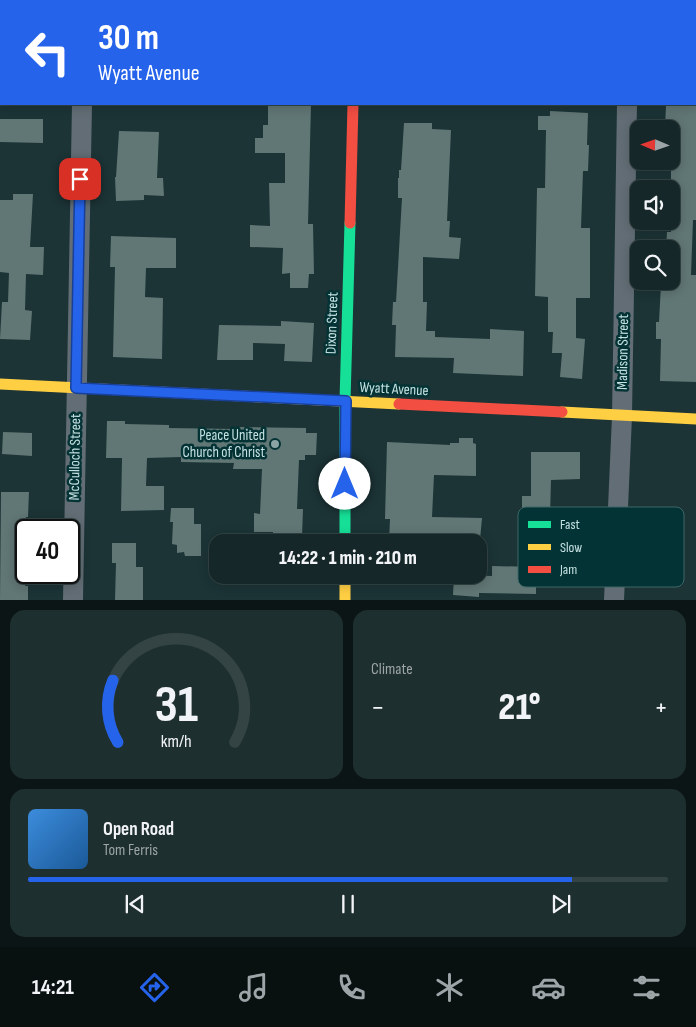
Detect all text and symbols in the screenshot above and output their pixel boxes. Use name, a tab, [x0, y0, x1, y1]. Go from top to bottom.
text: 30 m	[98, 17, 159, 60]
icon: left	[15, 20, 80, 85]
text: Wyatt Avenue	[98, 60, 200, 87]
north arrow	[630, 120, 680, 170]
map controls	[630, 120, 680, 290]
pin	[59, 158, 101, 200]
icon: arrive	[66, 165, 94, 193]
button: sound	[630, 180, 680, 230]
button: search	[630, 240, 680, 290]
street label: Dixon Street	[321, 291, 343, 354]
street label: Madison Street	[613, 314, 633, 390]
street label: Wyatt Avenue	[359, 378, 429, 400]
street label: McCulloch Street	[65, 413, 85, 500]
place label: Peace United Church of Christ	[183, 426, 265, 462]
marker: Peace United Church of Christ	[269, 438, 281, 450]
position arrow	[318, 457, 370, 509]
legend	[518, 507, 684, 587]
text: Fast	[560, 516, 580, 533]
speed limit sign: 40	[15, 519, 80, 584]
text: Slow	[560, 539, 582, 556]
text: 14:22 · 1 min · 210 m	[279, 547, 417, 570]
text: Jam	[559, 561, 577, 578]
text: Climate	[371, 660, 413, 679]
text: 31	[155, 674, 198, 737]
text: 21°	[498, 685, 541, 730]
text: −	[371, 691, 385, 724]
text: +	[654, 691, 668, 724]
text: km/h	[161, 731, 192, 752]
text: Open Road	[103, 818, 174, 841]
text: Tom Ferris	[103, 841, 158, 860]
icon: previous	[121, 890, 149, 918]
icon: pause	[334, 890, 362, 918]
icon: next	[547, 890, 575, 918]
icon: directions	[137, 970, 172, 1005]
icon: music	[236, 970, 271, 1005]
icon: phone	[334, 970, 369, 1005]
icon: climate	[432, 970, 467, 1005]
icon: car	[531, 970, 566, 1005]
icon: filters	[629, 970, 664, 1005]
text: 14:21	[32, 974, 74, 1001]

